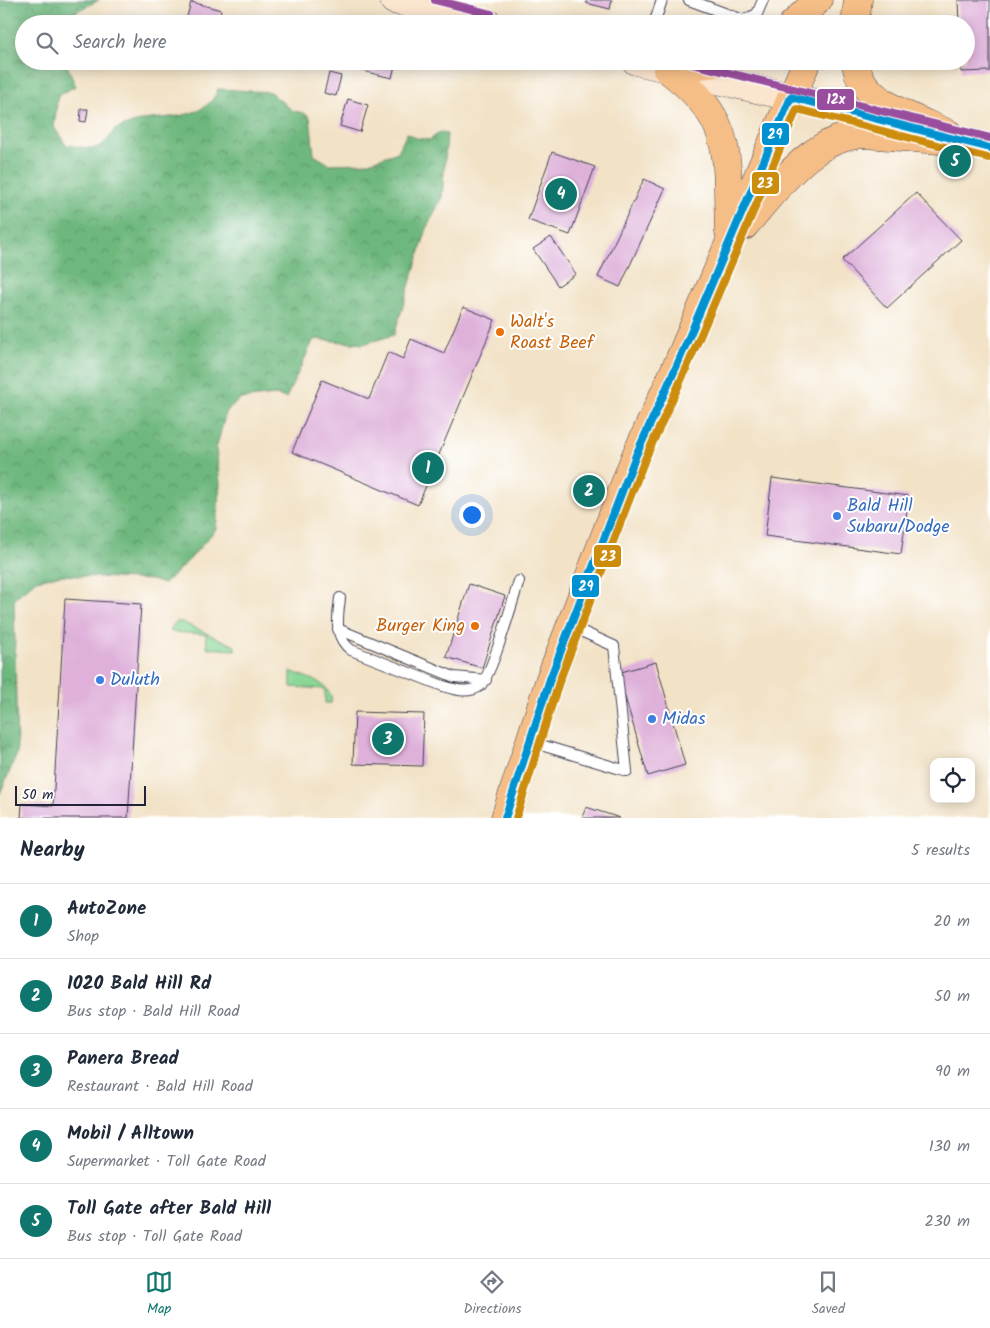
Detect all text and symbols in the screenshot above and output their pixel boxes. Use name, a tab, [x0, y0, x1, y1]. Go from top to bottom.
search box	[15, 15, 975, 70]
text: Search here	[73, 28, 167, 58]
icon: search	[33, 29, 61, 57]
line badge: 12x	[816, 88, 855, 111]
text: 12x	[826, 89, 846, 111]
line badge: 29	[761, 122, 790, 146]
text: 29	[767, 124, 783, 146]
pin: 5	[939, 142, 971, 180]
line badge: 23	[751, 171, 780, 195]
text: 23	[757, 173, 773, 195]
pin: 4	[545, 175, 577, 213]
place label: Walt's Roast Beef	[510, 308, 596, 358]
marker: Walt's Roast Beef	[494, 326, 506, 338]
pin: 1	[412, 449, 444, 487]
pin: 2	[573, 472, 605, 510]
place label: Bald Hill Subaru/Dodge	[847, 492, 950, 542]
your location	[459, 502, 485, 528]
marker: Bald Hill Subaru/Dodge	[831, 510, 843, 522]
line badge: 23	[593, 544, 622, 568]
text: 23	[600, 546, 616, 568]
line badge: 29	[571, 574, 600, 598]
text: 29	[578, 576, 594, 598]
place label: Burger King	[376, 612, 465, 641]
marker: Burger King	[469, 620, 481, 632]
place label: Duluth	[110, 666, 160, 695]
marker: Duluth	[94, 674, 106, 686]
place label: Midas	[662, 705, 706, 734]
marker: Midas	[646, 713, 658, 725]
pin: 3	[372, 720, 404, 758]
map controls	[930, 758, 975, 803]
button: locate	[930, 758, 975, 803]
scale bar	[15, 783, 146, 806]
text: 50 m	[22, 784, 53, 806]
text: Nearby	[20, 834, 85, 867]
text: 5 results	[911, 838, 970, 863]
text: AutoZone	[67, 894, 146, 924]
text: 1	[34, 909, 38, 934]
text: 20 m	[934, 909, 970, 934]
text: Shop	[67, 924, 99, 949]
text: 1020 Bald Hill Rd	[67, 969, 211, 999]
text: 2	[31, 984, 41, 1009]
text: 50 m	[934, 984, 970, 1009]
text: Bus stop · Bald Hill Road	[67, 999, 240, 1024]
text: Panera Bread	[67, 1044, 179, 1074]
text: 3	[32, 1059, 40, 1084]
text: 90 m	[935, 1059, 970, 1084]
text: Restaurant · Bald Hill Road	[67, 1074, 253, 1099]
text: Mobil / Alltown	[67, 1119, 194, 1149]
text: 4	[32, 1134, 40, 1159]
text: 130 m	[929, 1134, 970, 1159]
text: Supermarket · Toll Gate Road	[67, 1149, 266, 1174]
text: Toll Gate after Bald Hill	[67, 1194, 271, 1224]
text: 5	[32, 1209, 40, 1234]
text: 230 m	[924, 1209, 970, 1234]
text: Bus stop · Toll Gate Road	[67, 1224, 242, 1249]
tab: Map	[145, 1268, 173, 1320]
tab: Directions	[463, 1268, 521, 1320]
tab: Saved	[812, 1268, 845, 1320]

